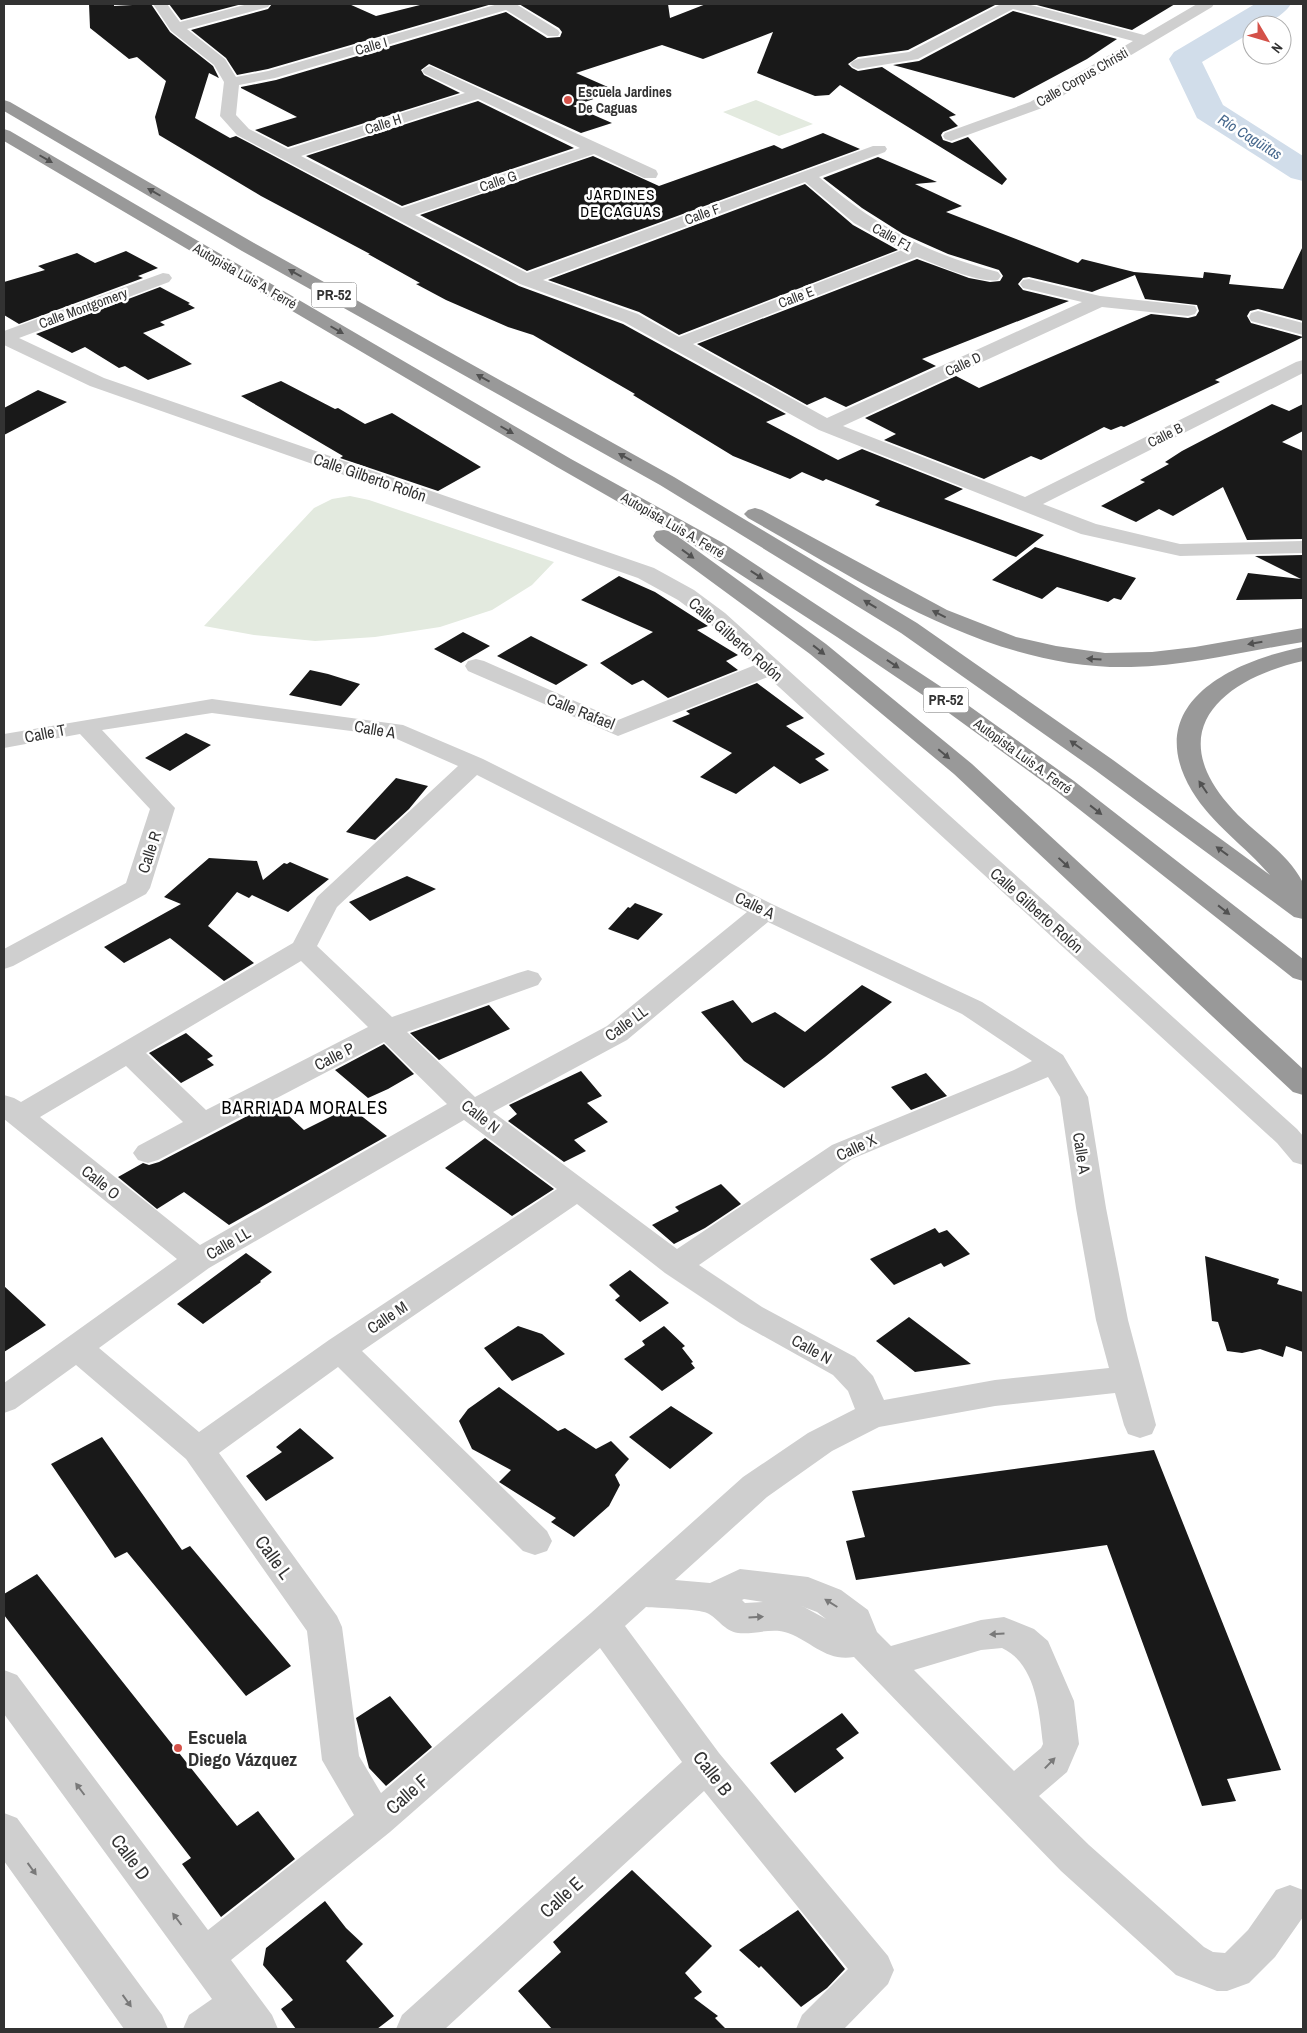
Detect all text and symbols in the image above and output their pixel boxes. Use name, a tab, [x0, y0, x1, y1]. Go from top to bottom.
north arrow	[1242, 15, 1292, 65]
street label: Calle I	[353, 33, 389, 59]
text: N	[1268, 39, 1287, 57]
street label: Calle Corpus Christi	[1033, 43, 1131, 111]
place label: Escuela Jardines De Caguas	[578, 83, 672, 117]
marker: Escuela Jardines De Caguas	[562, 94, 574, 106]
water label: Río Cagüitas	[1214, 109, 1286, 165]
street label: Calle H	[362, 110, 404, 138]
one-way arrow	[39, 155, 52, 164]
street label: Calle G	[477, 166, 519, 196]
district label: JARDINES DE CAGUAS	[580, 184, 662, 222]
one-way arrow	[148, 188, 161, 197]
street label: Calle F	[682, 199, 722, 229]
street label: Calle F1	[869, 219, 916, 256]
street label: Autopista Luis A. Ferré	[189, 238, 300, 313]
one-way arrow	[288, 269, 302, 277]
road number: PR-52	[312, 282, 356, 308]
street label: Calle E	[775, 282, 817, 312]
street label: Calle Montgomery	[36, 284, 130, 332]
one-way arrow	[330, 325, 343, 334]
street label: Calle D	[942, 348, 984, 380]
one-way arrow	[476, 373, 490, 382]
street label: Calle B	[1144, 418, 1186, 451]
one-way arrow	[501, 425, 514, 434]
street label: Calle Gilberto Rolón	[311, 447, 429, 507]
one-way arrow	[618, 452, 631, 461]
street label: Autopista Luis A. Ferré	[617, 487, 728, 562]
one-way arrow	[681, 548, 694, 559]
one-way arrow	[751, 570, 764, 580]
street label: Calle Gilberto Rolón	[684, 592, 788, 686]
one-way arrow	[863, 600, 876, 609]
one-way arrow	[932, 610, 946, 618]
one-way arrow	[1247, 640, 1263, 648]
one-way arrow	[812, 644, 825, 655]
one-way arrow	[1086, 654, 1102, 662]
one-way arrow	[886, 659, 900, 669]
street label: Calle Rafael	[544, 687, 618, 735]
road number: PR-52	[924, 688, 968, 712]
street label: Autopista Luis A. Ferré	[970, 714, 1076, 798]
street label: Calle A	[353, 715, 398, 743]
street label: Calle T	[23, 718, 67, 748]
one-way arrow	[1069, 740, 1083, 750]
one-way arrow	[937, 748, 950, 759]
one-way arrow	[1198, 780, 1208, 794]
one-way arrow	[1089, 804, 1102, 815]
street label: Calle R	[132, 828, 166, 876]
one-way arrow	[1215, 846, 1229, 856]
one-way arrow	[1058, 857, 1070, 869]
street label: Calle Gilberto Rolón	[986, 862, 1088, 958]
street label: Calle A	[731, 886, 779, 924]
one-way arrow	[1217, 905, 1230, 916]
street label: Calle LL	[600, 1000, 652, 1046]
street label: Calle P	[310, 1036, 358, 1075]
street label: Calle N	[457, 1094, 505, 1138]
district label: BARRIADA MORALES	[222, 1095, 388, 1120]
street label: Calle X	[832, 1128, 880, 1166]
street label: Calle A	[1068, 1131, 1096, 1175]
street label: Calle O	[77, 1160, 125, 1204]
street label: Calle LL	[202, 1221, 255, 1265]
street label: Calle M	[362, 1295, 412, 1339]
street label: Calle N	[788, 1329, 836, 1369]
street label: Calle L	[249, 1530, 299, 1585]
one-way arrow	[824, 1599, 838, 1608]
one-way arrow	[748, 1612, 764, 1620]
one-way arrow	[989, 1630, 1005, 1638]
place label: Escuela Diego Vázquez	[188, 1724, 297, 1772]
marker: Escuela Diego Vázquez	[172, 1742, 184, 1754]
street label: Calle B	[687, 1745, 739, 1801]
one-way arrow	[1044, 1757, 1056, 1769]
street label: Calle F	[380, 1768, 434, 1820]
one-way arrow	[75, 1783, 86, 1796]
street label: Calle D	[105, 1829, 157, 1885]
one-way arrow	[27, 1863, 37, 1876]
street label: Calle E	[534, 1871, 588, 1923]
one-way arrow	[172, 1913, 183, 1926]
one-way arrow	[122, 1994, 133, 2007]

